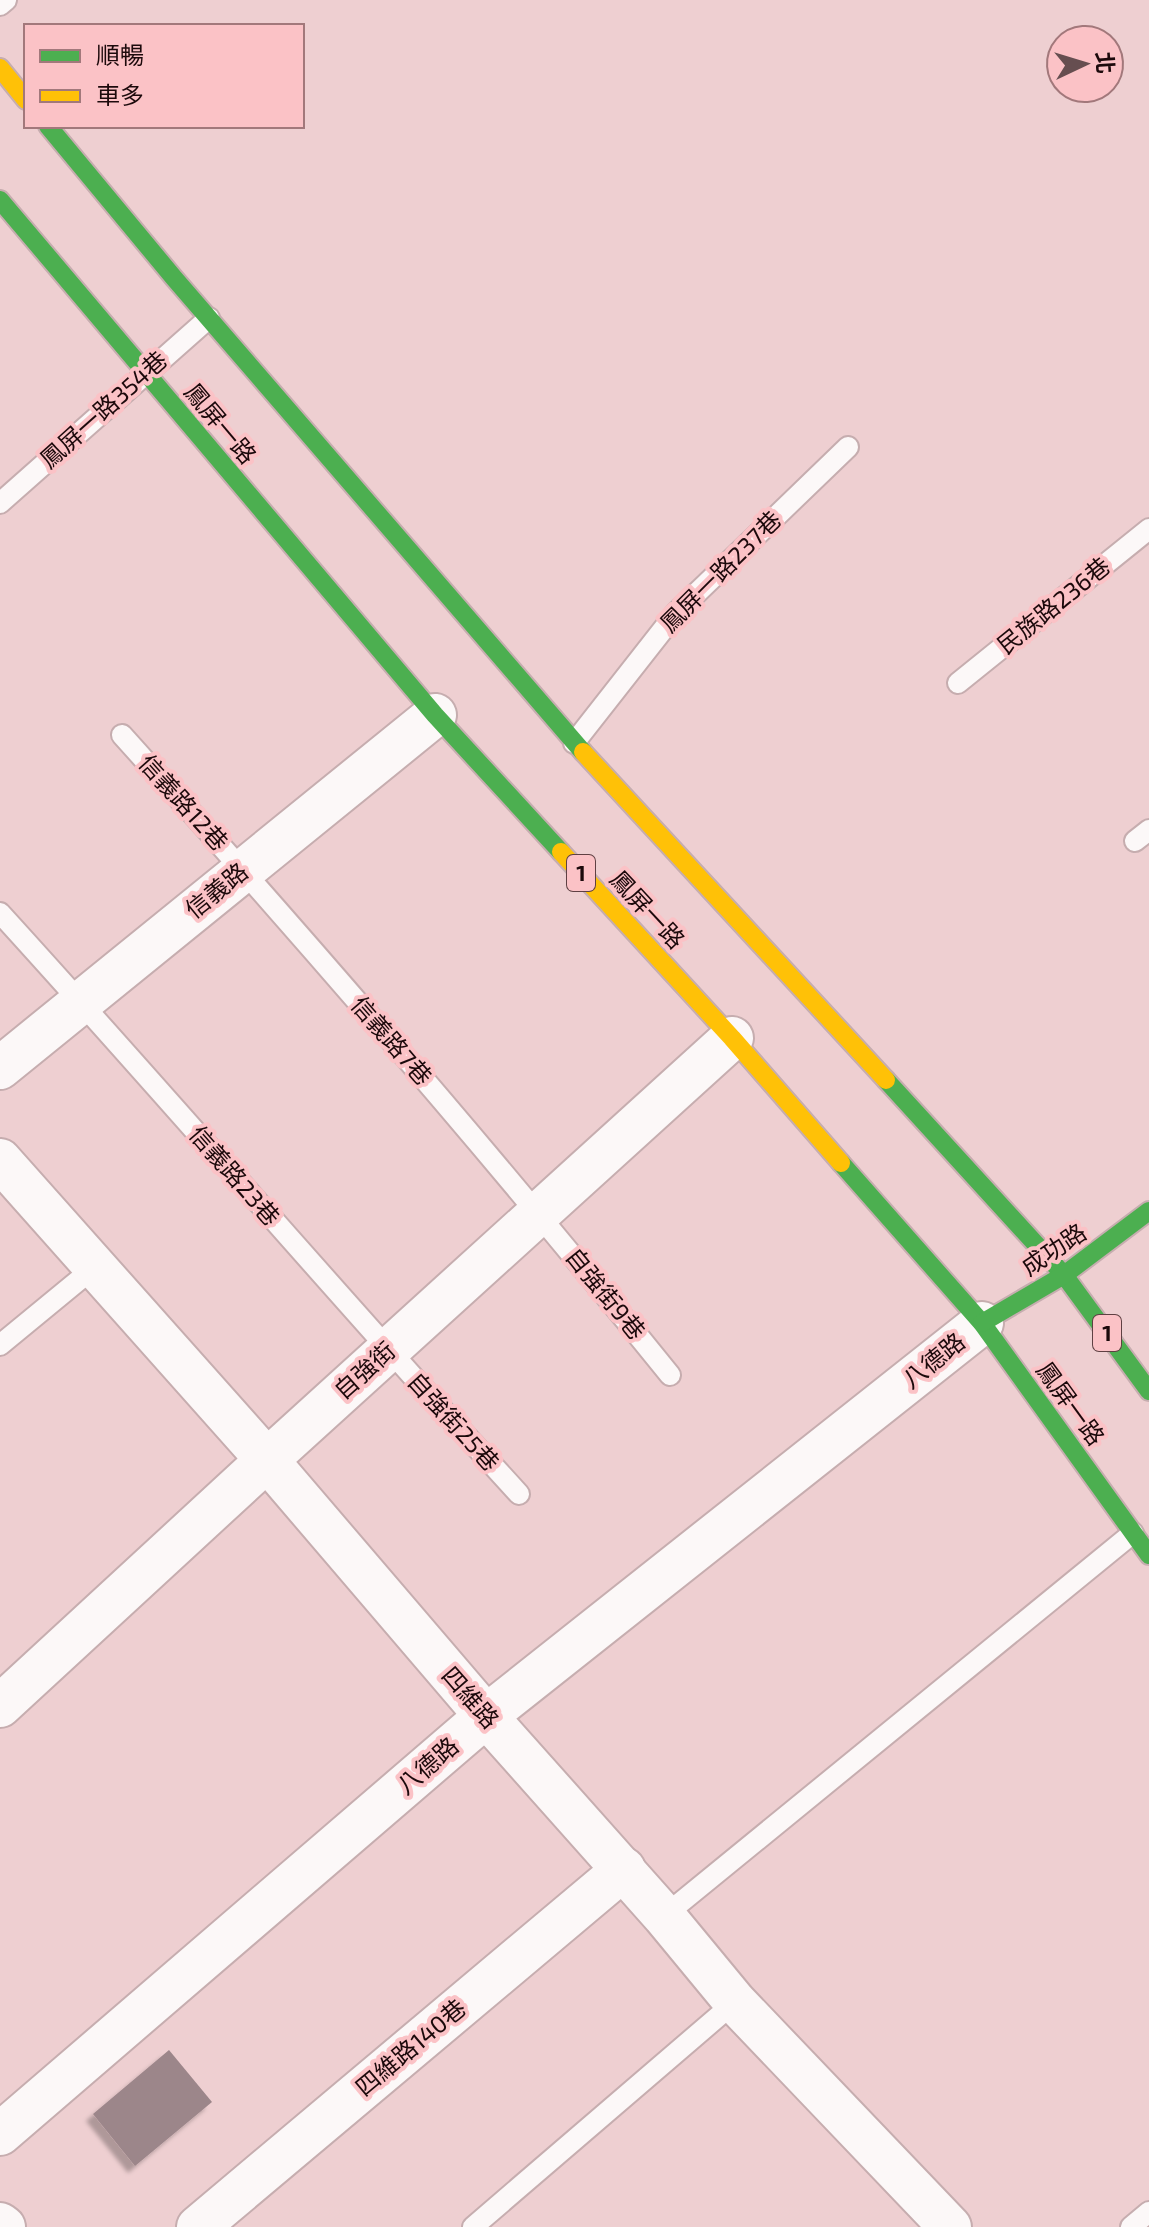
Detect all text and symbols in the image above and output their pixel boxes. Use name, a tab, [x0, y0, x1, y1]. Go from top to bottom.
legend	[24, 24, 304, 128]
north arrow	[1045, 24, 1125, 104]
text: 順暢	[96, 40, 144, 69]
text: 北	[1092, 51, 1120, 74]
text: 車多	[96, 80, 144, 109]
street label: 鳳屏一路354巷	[33, 344, 173, 474]
street label: 鳳屏一路	[179, 377, 263, 469]
street label: 鳳屏一路237巷	[653, 504, 786, 637]
street label: 民族路236巷	[991, 551, 1115, 659]
street label: 信義路12巷	[134, 748, 235, 856]
road number: 1	[567, 855, 595, 891]
street label: 信義路	[179, 856, 253, 924]
street label: 鳳屏一路	[605, 864, 691, 954]
street label: 信義路7巷	[346, 990, 439, 1090]
street label: 信義路23巷	[184, 1119, 286, 1231]
street label: 成功路	[1015, 1217, 1091, 1281]
street label: 自強街9巷	[560, 1241, 652, 1345]
road number: 1	[1093, 1315, 1121, 1351]
street label: 八德路	[896, 1326, 970, 1394]
street label: 自強街	[328, 1335, 400, 1405]
street label: 鳳屏一路	[1031, 1356, 1111, 1450]
street label: 自強街25巷	[402, 1366, 506, 1476]
street label: 四維路	[437, 1660, 506, 1734]
street label: 八德路	[390, 1730, 464, 1799]
street label: 四維路140巷	[349, 1992, 471, 2101]

